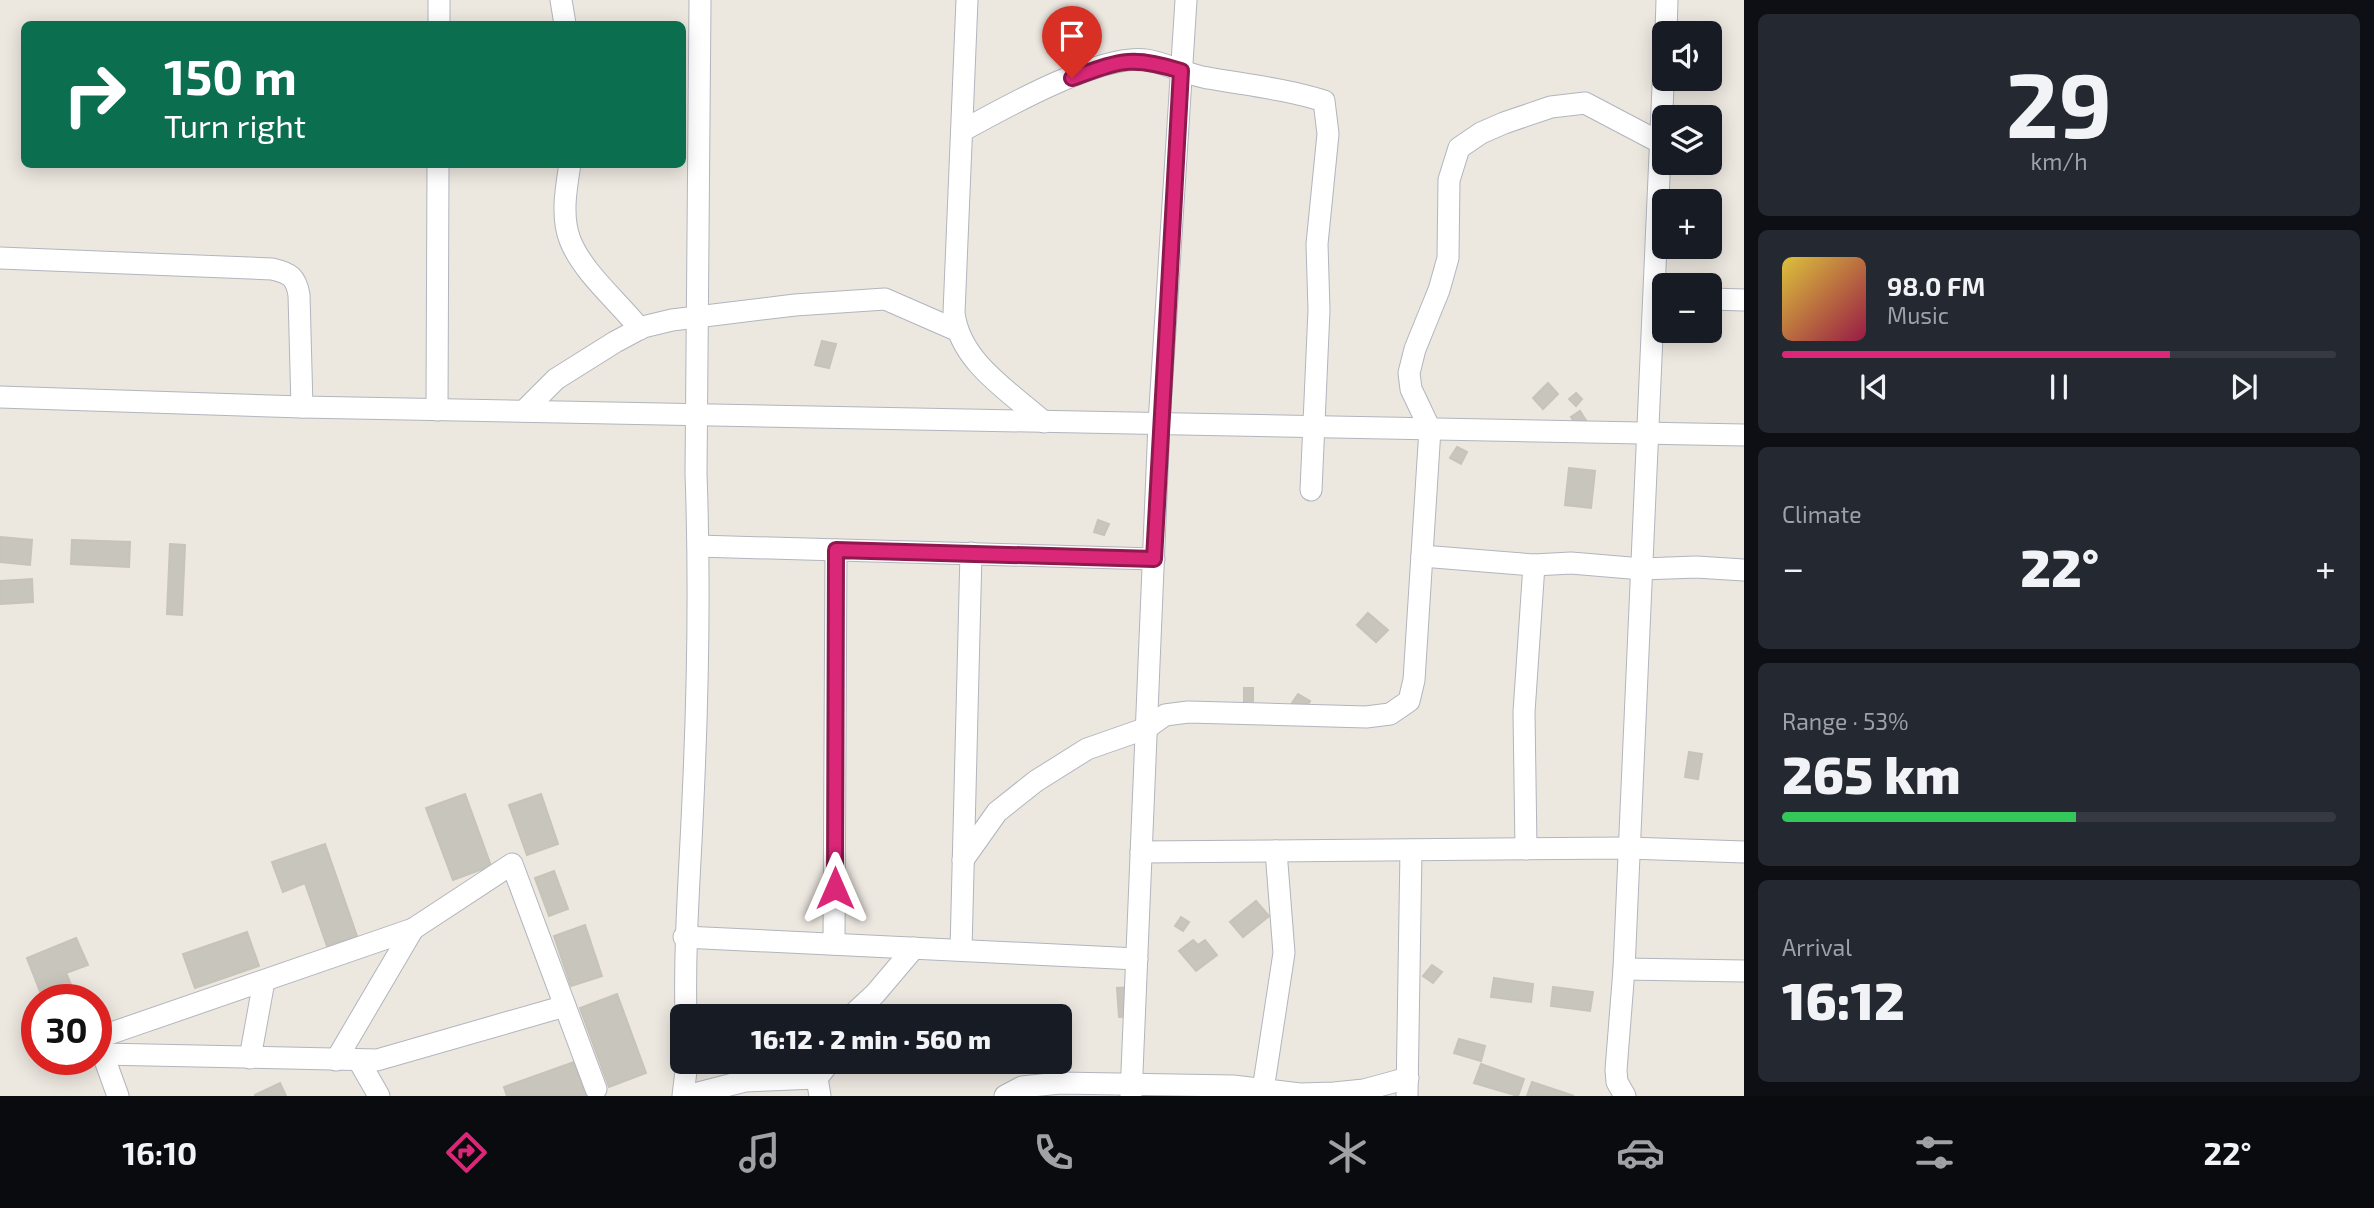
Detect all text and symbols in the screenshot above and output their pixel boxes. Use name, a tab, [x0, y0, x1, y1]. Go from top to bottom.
pin	[1042, 6, 1102, 78]
icon: arrive	[1053, 17, 1091, 55]
map controls	[1652, 21, 1722, 343]
button: sound	[1652, 21, 1722, 91]
text: 150 m	[164, 46, 297, 105]
text: 29	[2006, 47, 2112, 156]
icon: right	[49, 49, 140, 140]
button: layers	[1652, 105, 1722, 175]
text: Turn right	[164, 106, 306, 144]
text: km/h	[2030, 147, 2088, 175]
button: +	[1652, 189, 1722, 259]
text: 98.0 FM	[1887, 270, 1985, 301]
button: −	[1652, 273, 1722, 343]
text: Music	[1887, 301, 1949, 329]
icon: previous	[1855, 368, 1893, 406]
icon: pause	[2040, 368, 2078, 406]
icon: next	[2225, 368, 2263, 406]
text: Climate	[1782, 500, 1862, 528]
text: 22°	[2020, 535, 2099, 597]
text: −	[1782, 544, 1804, 590]
text: +	[2315, 544, 2336, 590]
text: Range · 53%	[1782, 707, 1909, 735]
text: 265 km	[1782, 742, 1961, 804]
position arrow	[798, 851, 872, 925]
text: Arrival	[1782, 933, 1852, 961]
text: 16:12	[1782, 968, 1905, 1030]
speed limit sign: 30	[21, 984, 112, 1075]
text: 16:12 · 2 min · 560 m	[751, 1023, 991, 1054]
icon: directions	[442, 1128, 491, 1177]
icon: music	[735, 1128, 784, 1177]
icon: phone	[1029, 1128, 1078, 1177]
icon: climate	[1323, 1128, 1372, 1177]
icon: car	[1616, 1128, 1665, 1177]
icon: filters	[1910, 1128, 1959, 1177]
text: 16:10	[122, 1133, 197, 1171]
text: 22°	[2203, 1133, 2252, 1171]

